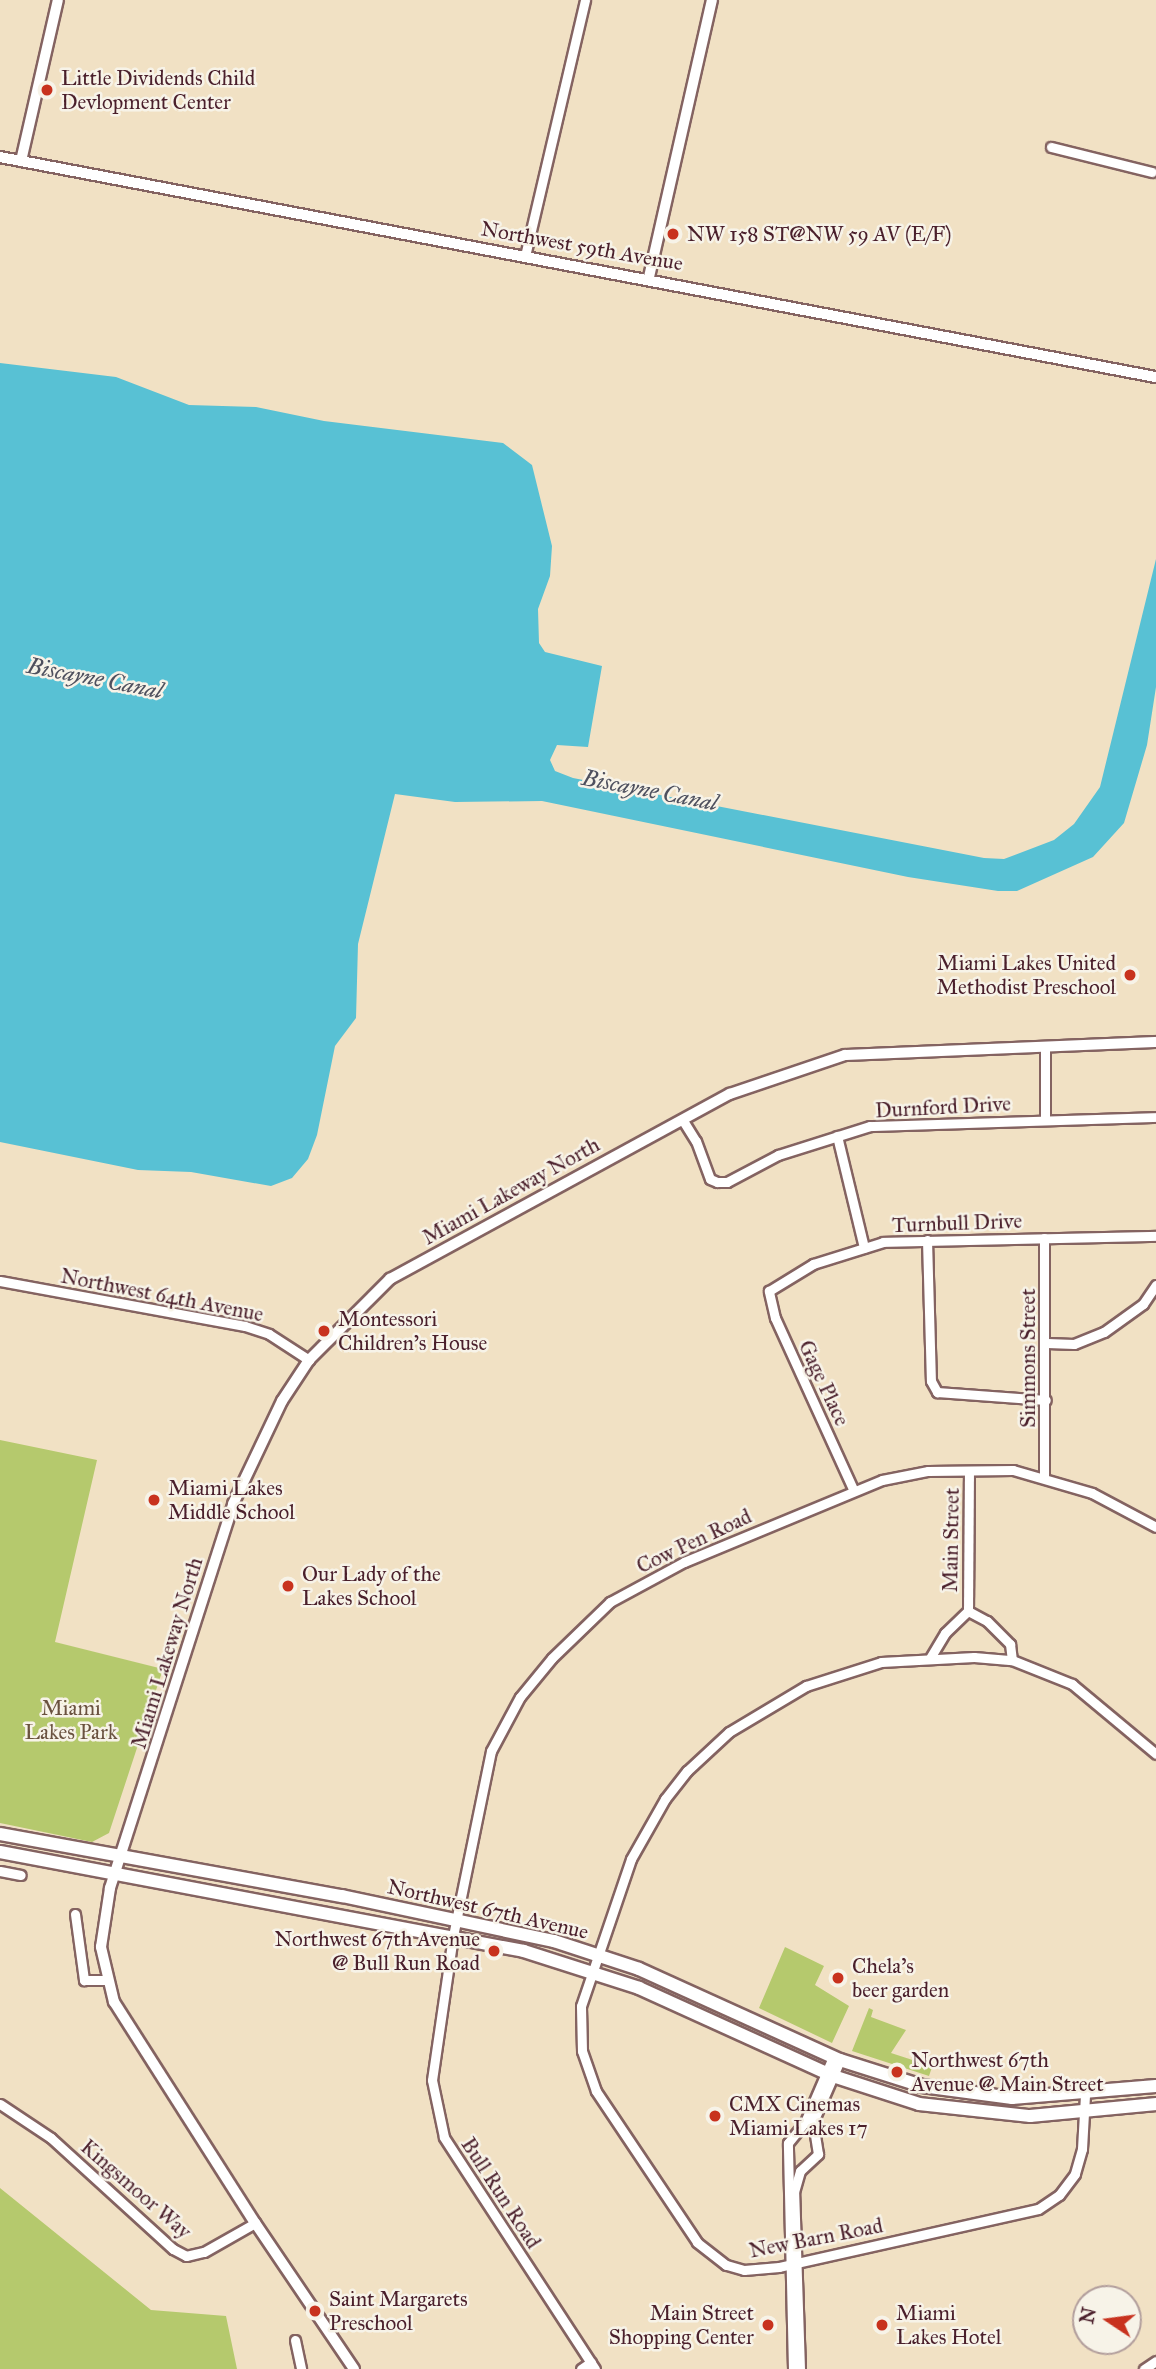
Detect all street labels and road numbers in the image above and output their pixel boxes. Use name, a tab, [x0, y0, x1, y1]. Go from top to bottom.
street label: Northwest 59th Avenue	[479, 216, 685, 276]
street label: Durnford Drive	[874, 1091, 1012, 1123]
street label: Miami Lakeway North	[418, 1132, 604, 1250]
street label: Turnbull Drive	[892, 1208, 1022, 1238]
street label: Northwest 64th Avenue	[59, 1263, 265, 1327]
street label: Simmons Street	[1015, 1288, 1041, 1428]
street label: Gage Place	[793, 1336, 855, 1430]
street label: Main Street	[937, 1488, 965, 1592]
street label: Cow Pen Road	[632, 1503, 756, 1579]
street label: Miami Lakeway North	[126, 1554, 208, 1752]
street label: Northwest 67th Avenue	[385, 1874, 591, 1944]
street label: Bull Run Road	[456, 2133, 546, 2253]
street label: Kingsmoor Way	[76, 2134, 196, 2244]
street label: New Barn Road	[747, 2213, 885, 2263]

